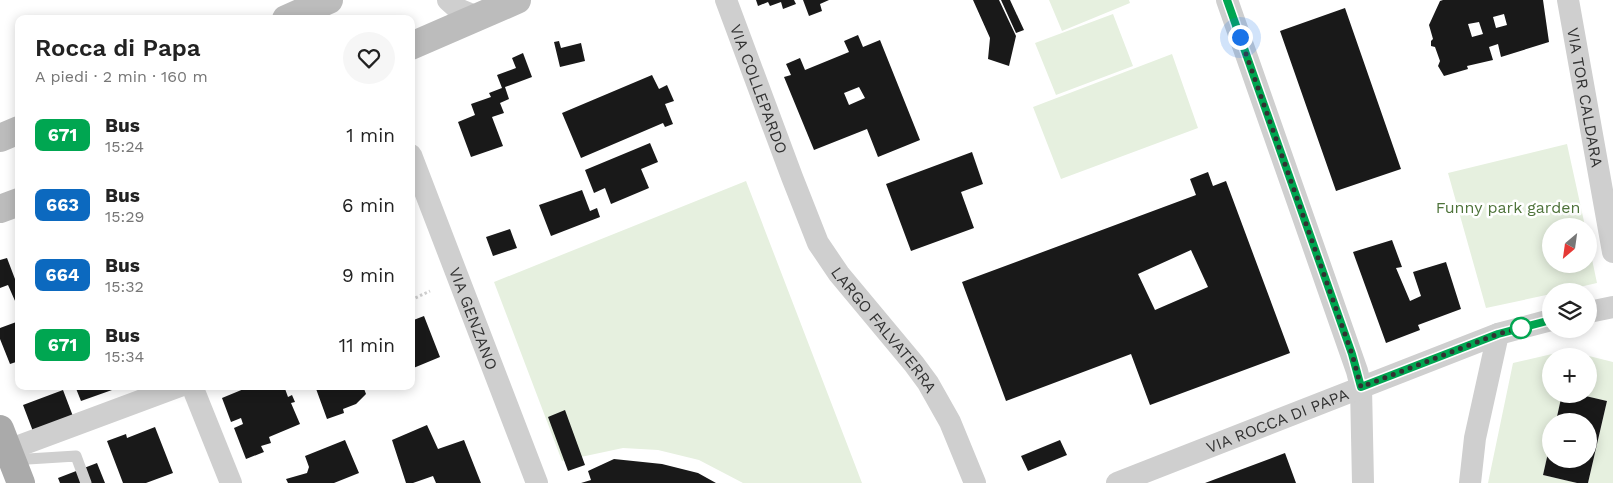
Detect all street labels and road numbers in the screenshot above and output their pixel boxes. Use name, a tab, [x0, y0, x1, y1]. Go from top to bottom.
street label: VIA COLLEPARDO	[726, 22, 792, 156]
street label: VIA TOR CALDARA	[1564, 26, 1607, 169]
street label: LARGO FALVATERRA	[827, 263, 941, 396]
street label: VIA GENZANO	[445, 264, 502, 372]
street label: VIA ROCCA DI PAPA	[1203, 384, 1351, 457]

